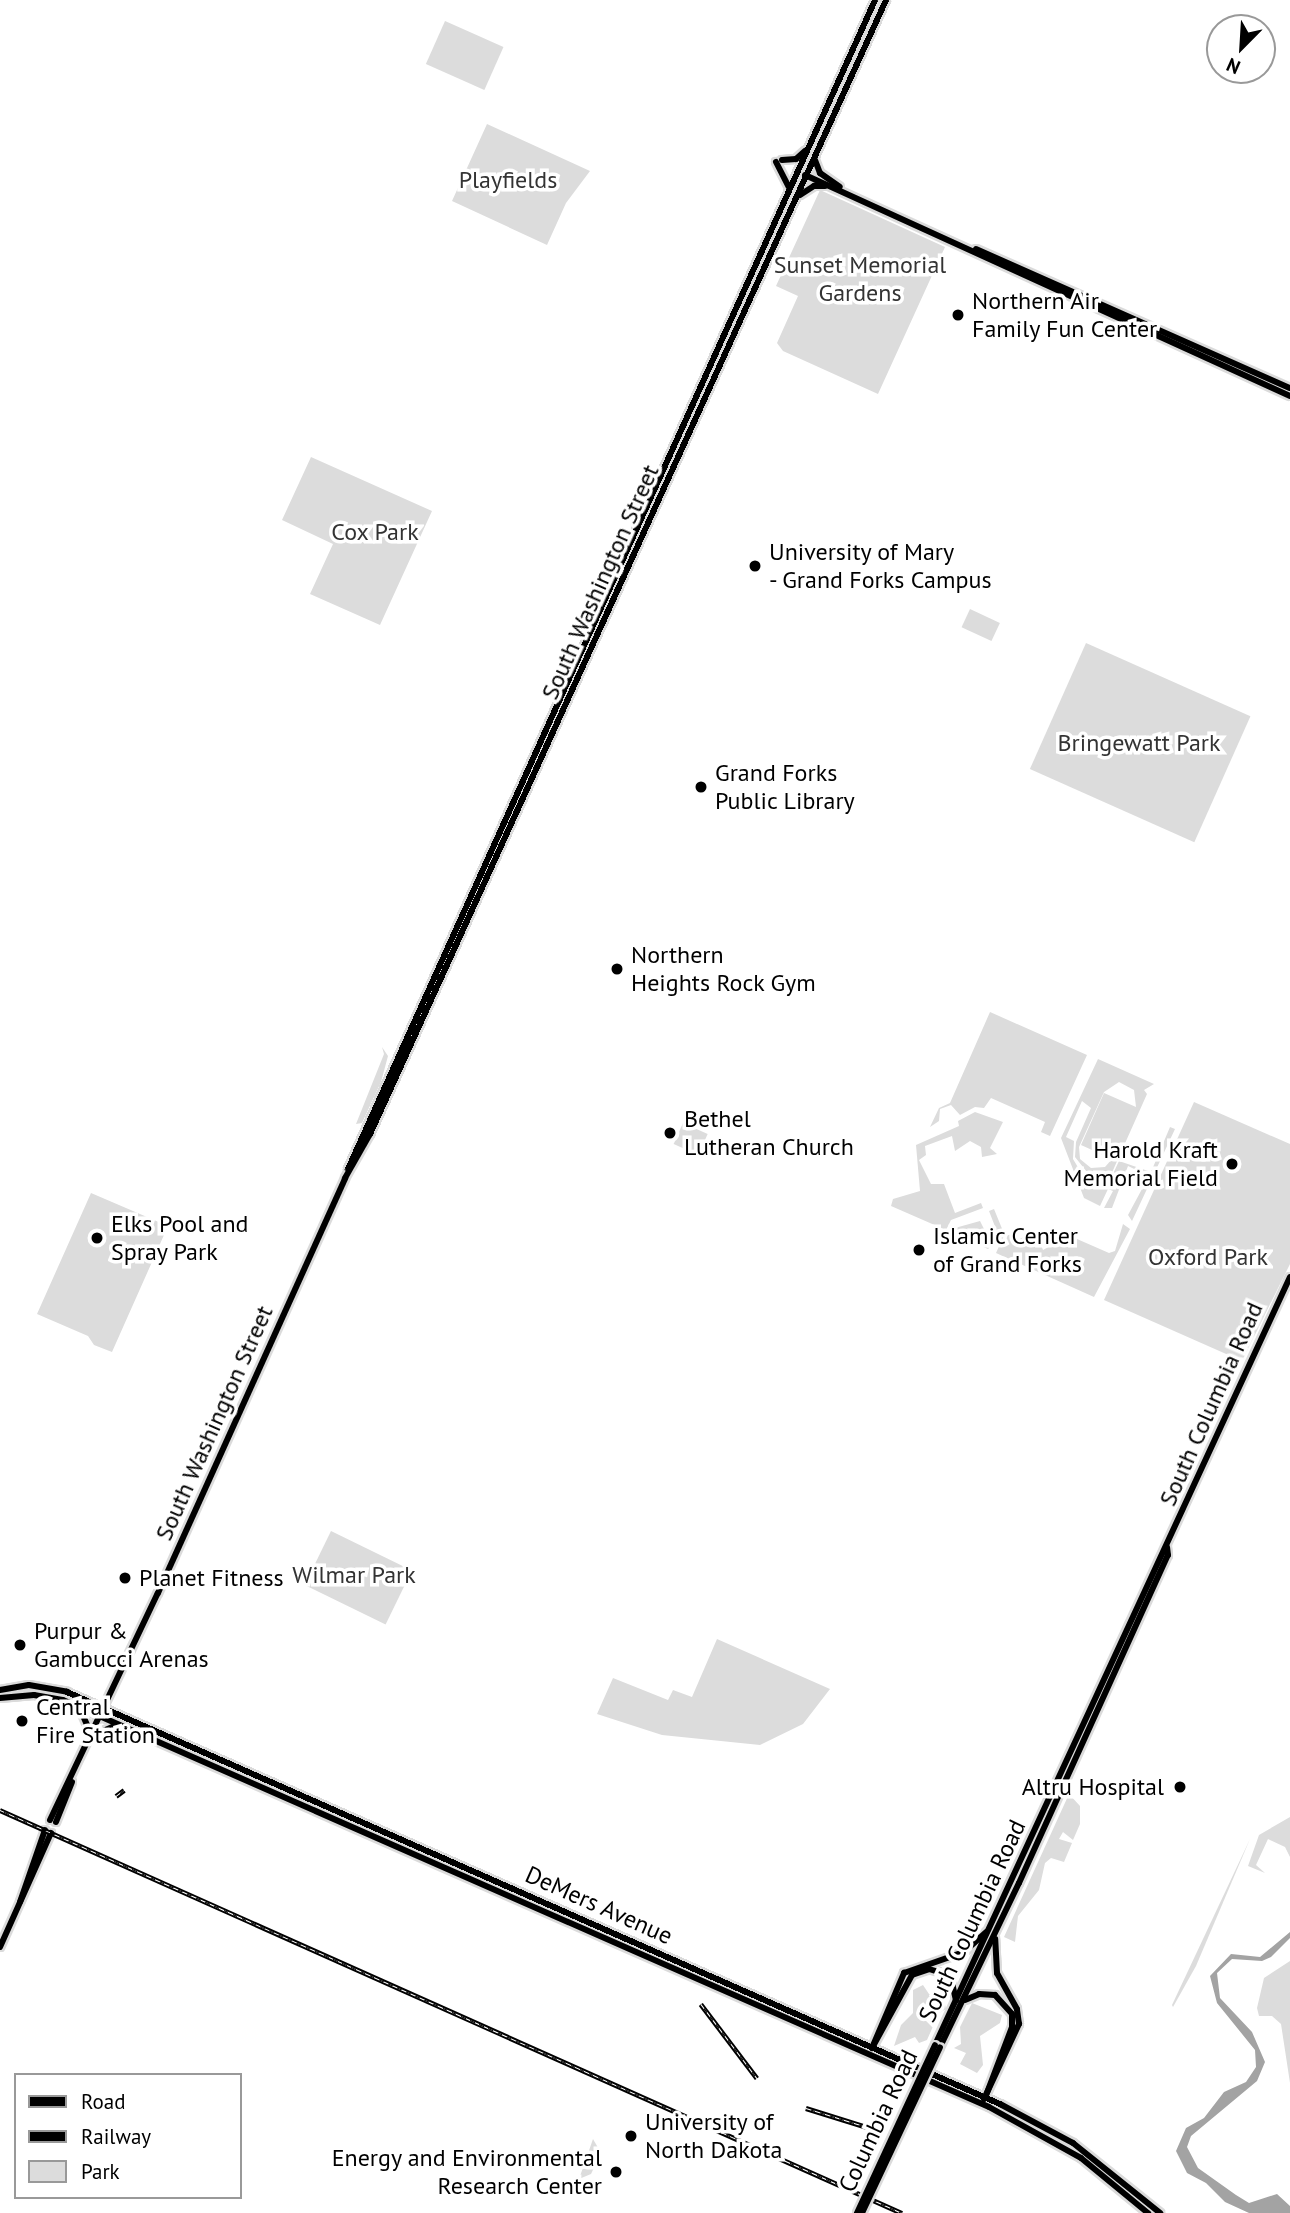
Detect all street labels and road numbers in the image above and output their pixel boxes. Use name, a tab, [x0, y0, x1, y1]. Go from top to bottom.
street label: South Washington Street	[535, 460, 665, 704]
street label: South Columbia Road	[1153, 1298, 1269, 1510]
street label: South Washington Street	[149, 1301, 279, 1545]
street label: South Columbia Road	[912, 1815, 1032, 2027]
street label: DeMers Avenue	[521, 1860, 677, 1950]
street label: Columbia Road	[832, 2045, 924, 2197]

